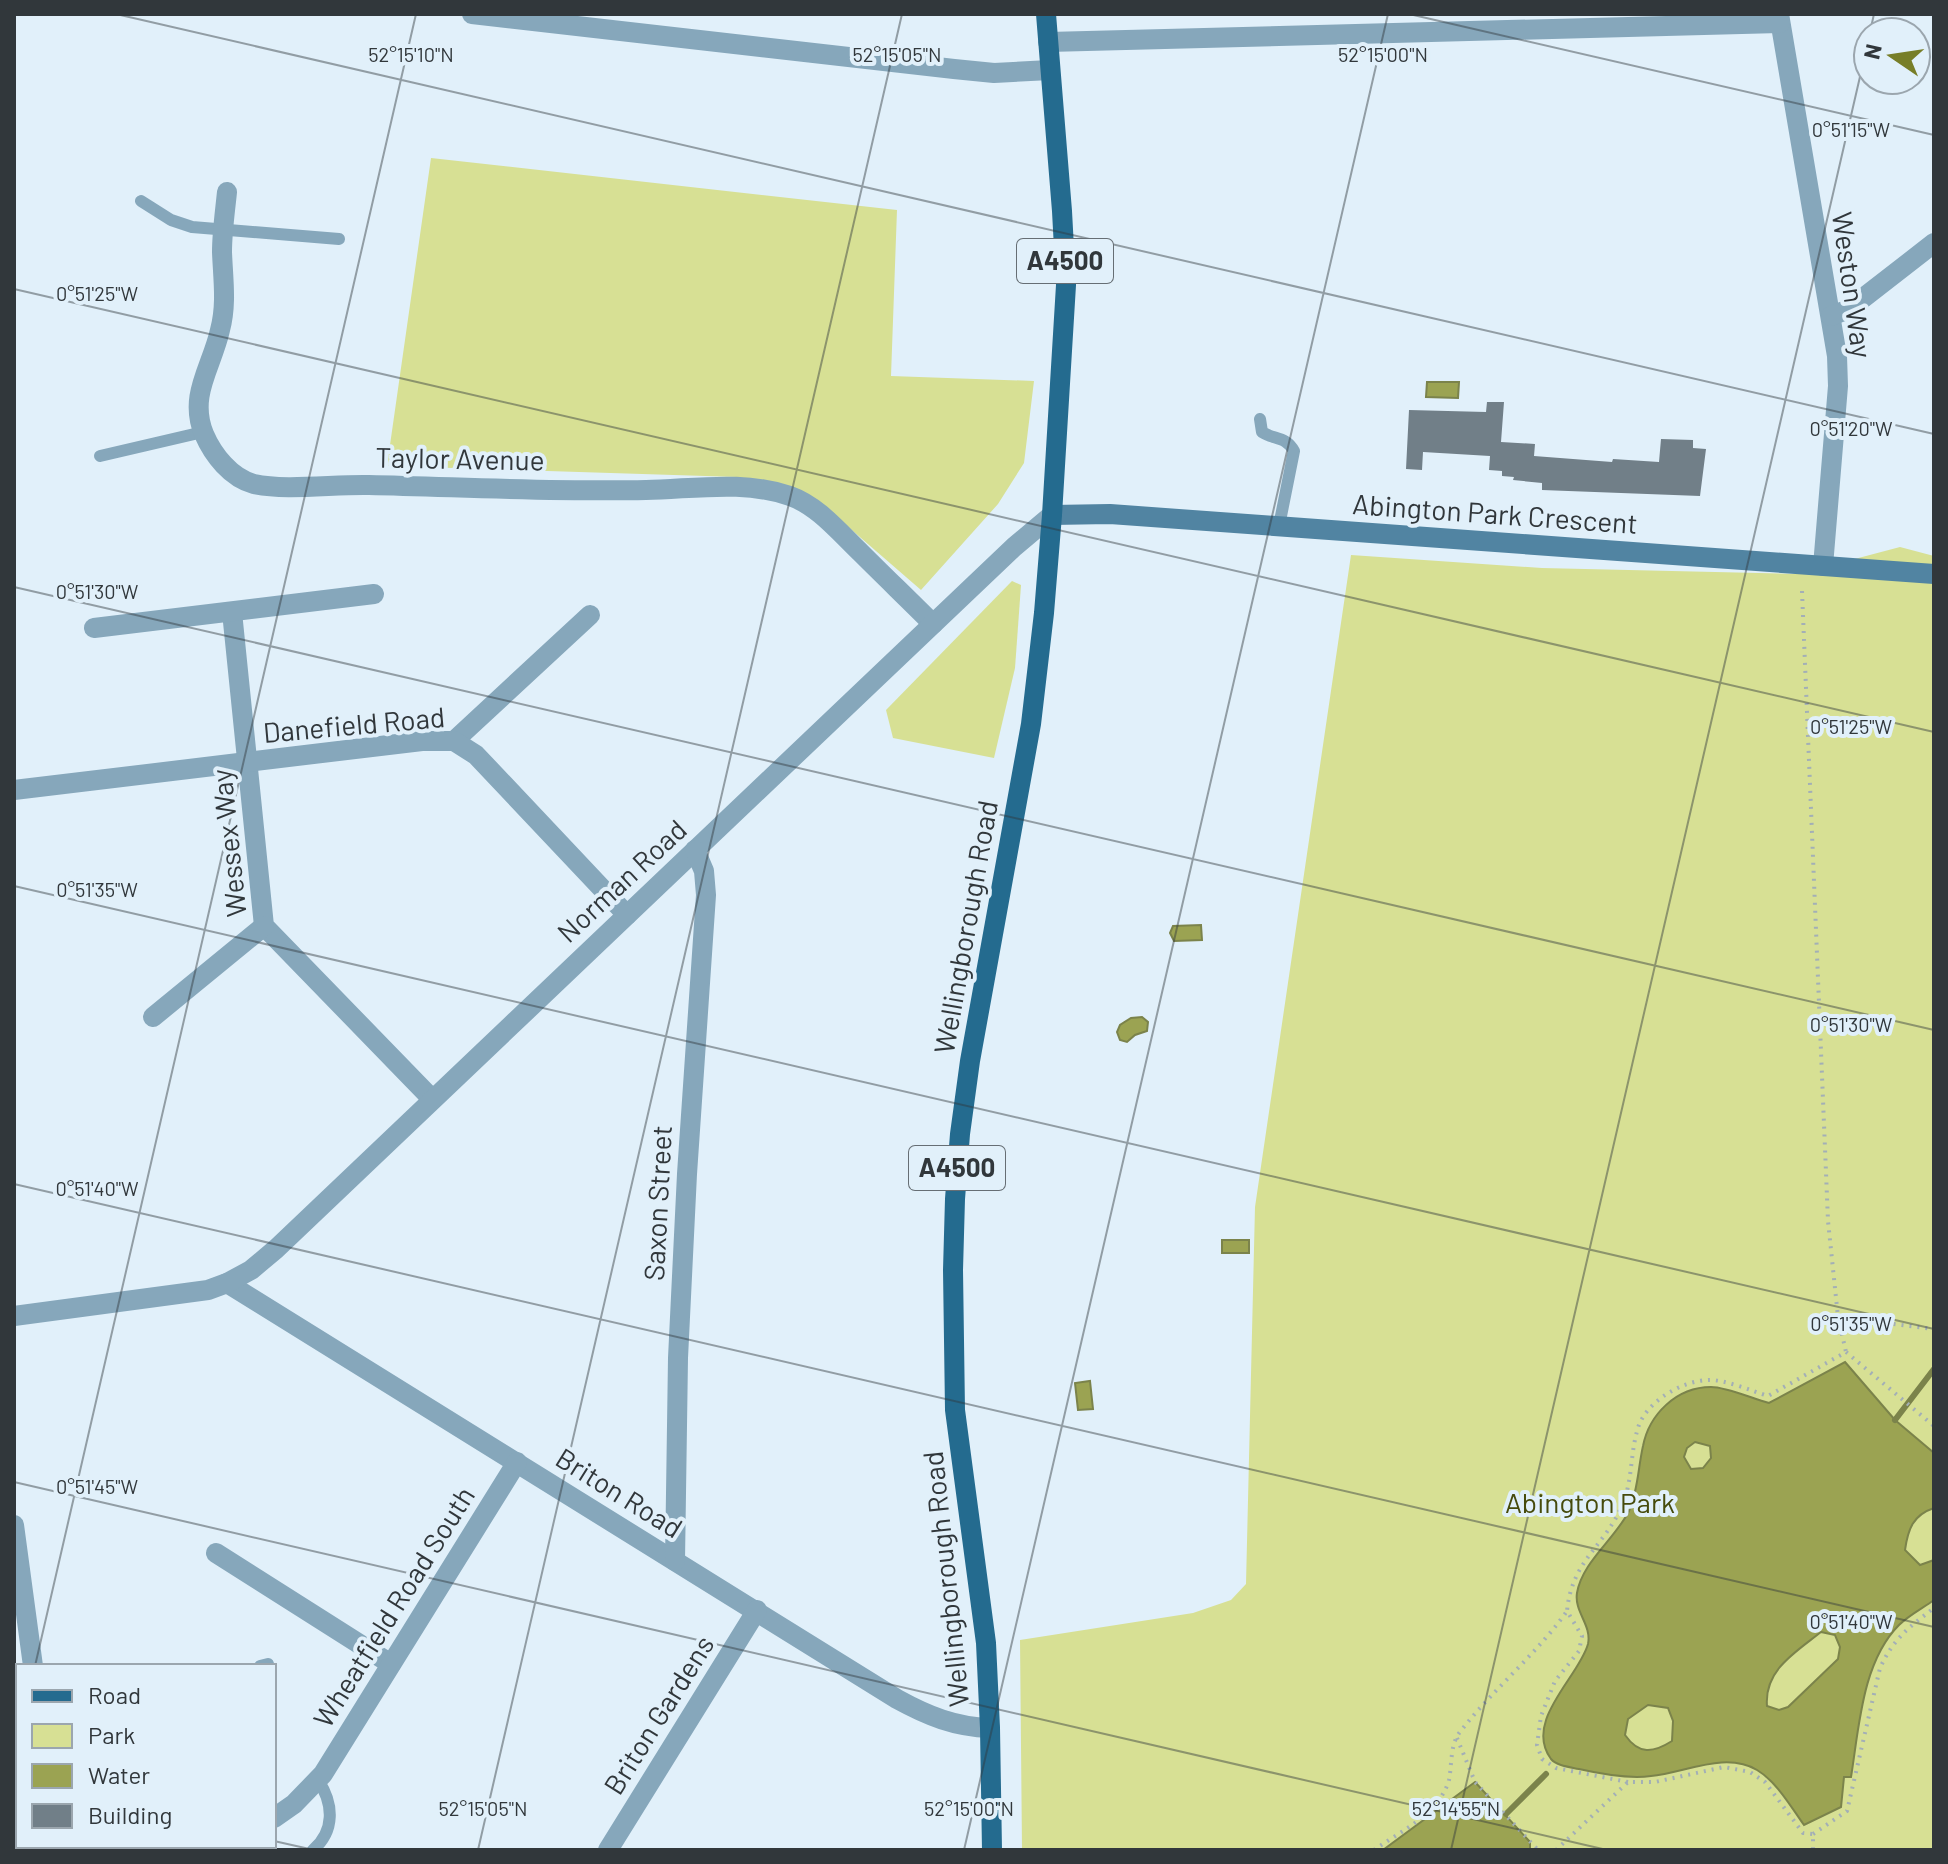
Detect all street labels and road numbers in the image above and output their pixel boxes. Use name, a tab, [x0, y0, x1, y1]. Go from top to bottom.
street label: Weston Way	[1826, 210, 1880, 360]
road number: A4500	[1017, 239, 1113, 283]
street label: Taylor Avenue	[375, 440, 545, 476]
street label: Abington Park Crescent	[1351, 486, 1639, 540]
street label: Danefield Road	[261, 699, 446, 749]
street label: Wessex Way	[203, 768, 253, 919]
street label: Wellingborough Road	[926, 798, 1004, 1056]
street label: Norman Road	[550, 812, 693, 949]
street label: Saxon Street	[636, 1124, 678, 1282]
road number: A4500	[909, 1146, 1005, 1190]
street label: Briton Road	[550, 1440, 689, 1544]
street label: Wellingborough Road	[915, 1450, 975, 1708]
street label: Wheatfield Road South	[305, 1480, 481, 1733]
street label: Briton Gardens	[596, 1629, 720, 1800]

